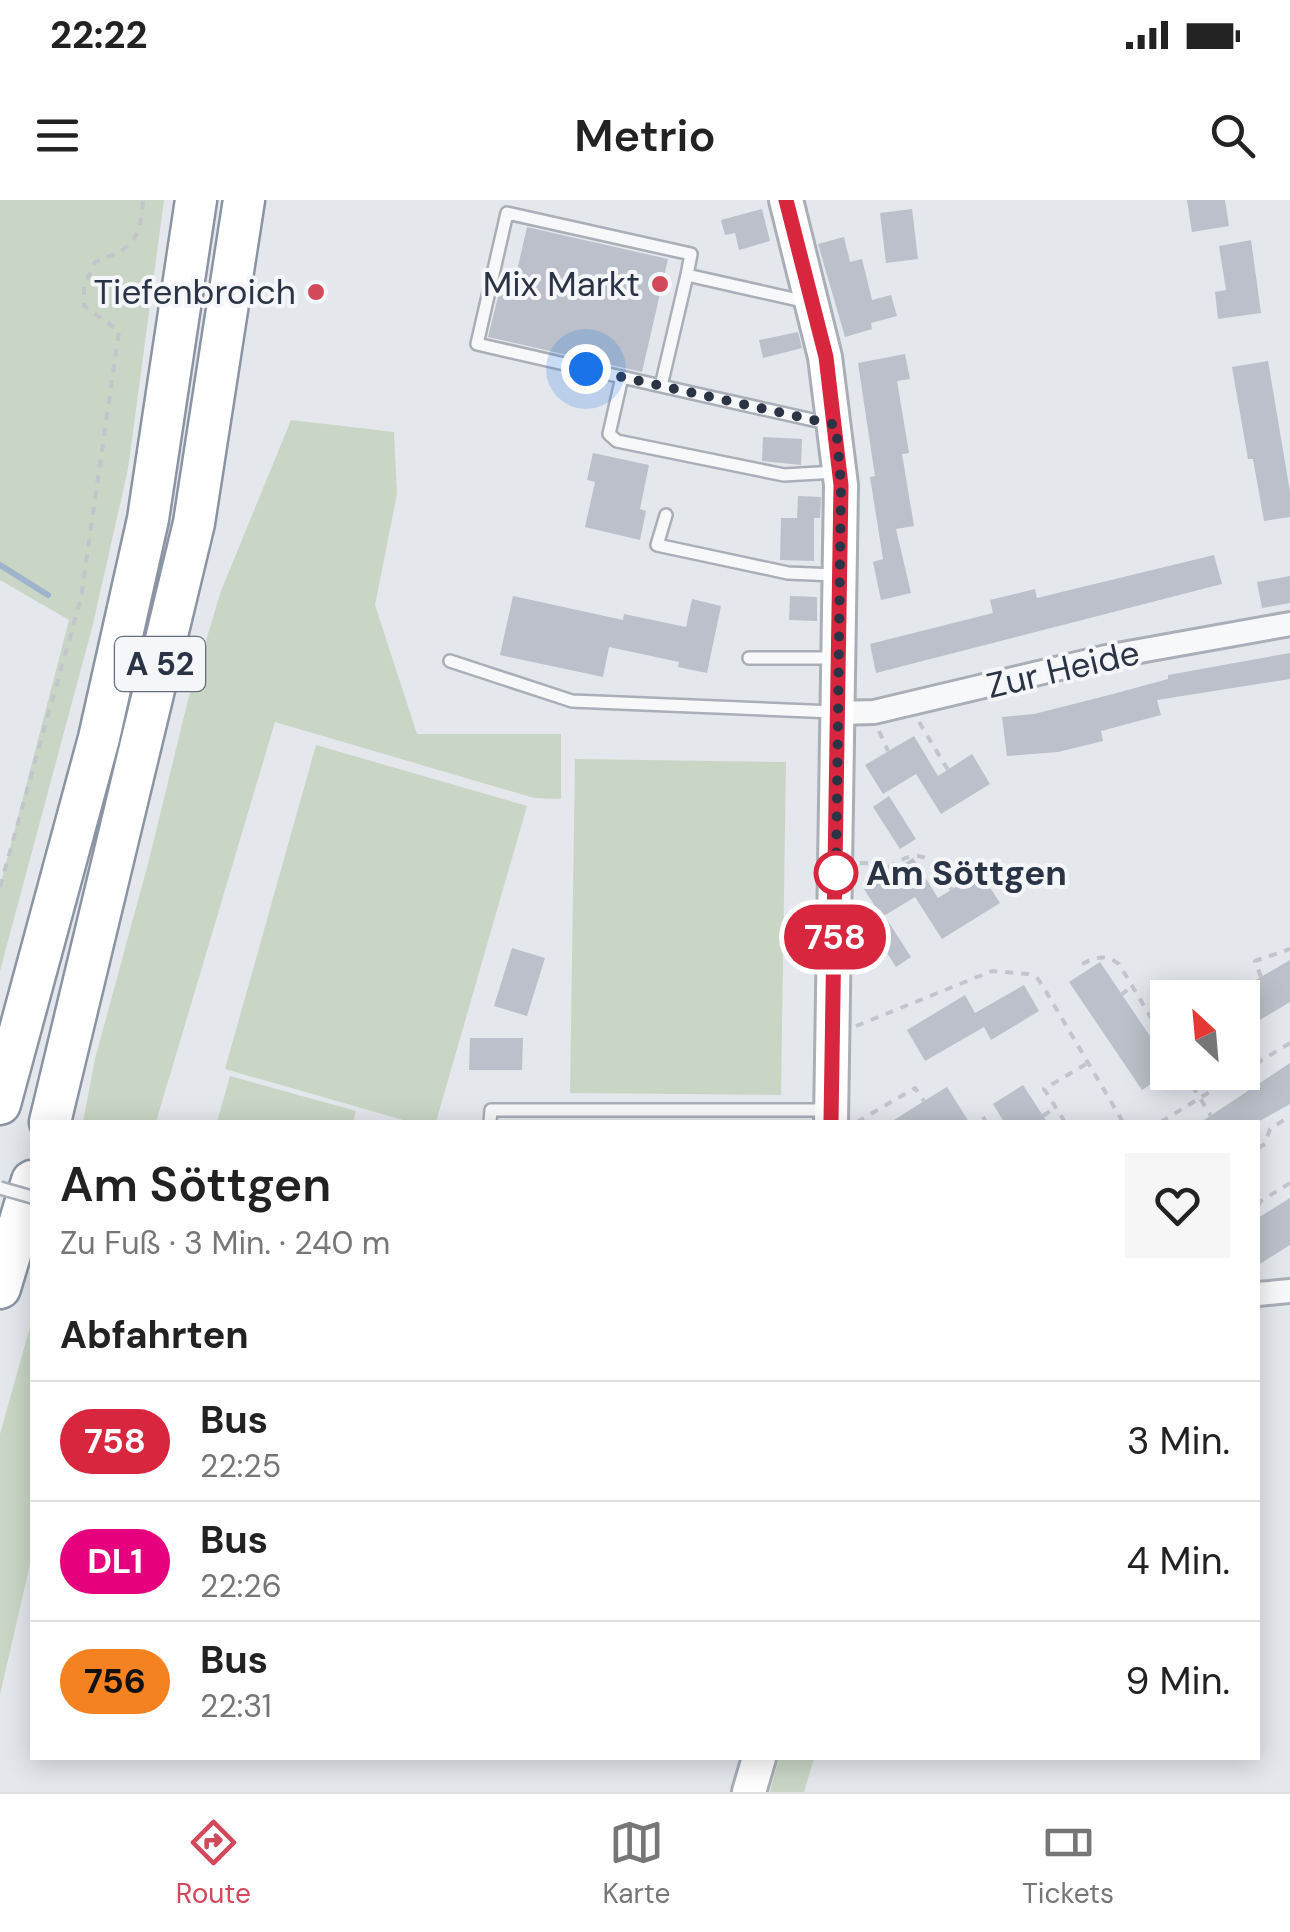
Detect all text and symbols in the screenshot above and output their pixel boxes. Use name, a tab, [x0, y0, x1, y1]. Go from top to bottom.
text: 22:22	[50, 10, 147, 60]
text: Metrio	[574, 106, 716, 165]
icon: menu	[30, 108, 85, 163]
icon: search	[1205, 108, 1260, 163]
place label: Mix Markt	[483, 261, 640, 307]
place label: Tiefenbroich	[93, 269, 296, 315]
marker: Mix Markt	[649, 273, 671, 295]
marker: Tiefenbroich	[305, 281, 327, 303]
your location	[561, 344, 611, 394]
street label: Zur Heide	[982, 629, 1144, 709]
road number: A 52	[115, 637, 205, 691]
place label: Am Söttgen	[866, 850, 1067, 896]
marker: Am Söttgen	[815, 852, 857, 894]
line badge: 758	[778, 904, 892, 970]
text: 758	[804, 914, 866, 960]
north arrow	[1150, 980, 1260, 1090]
map controls	[1150, 980, 1260, 1090]
text: Am Söttgen	[60, 1153, 331, 1216]
button: heart	[1125, 1153, 1230, 1258]
text: Zu Fuß · 3 Min. · 240 m	[60, 1222, 390, 1264]
text: Abfahrten	[60, 1310, 249, 1360]
text: Bus	[200, 1395, 268, 1445]
text: 3 Min.	[1127, 1416, 1230, 1466]
text: 758	[84, 1418, 146, 1464]
text: 22:25	[200, 1445, 281, 1487]
text: Bus	[200, 1515, 268, 1565]
text: 4 Min.	[1126, 1536, 1230, 1586]
text: DL1	[87, 1538, 143, 1584]
text: 22:26	[200, 1565, 282, 1607]
text: Bus	[200, 1635, 268, 1685]
text: 9 Min.	[1126, 1656, 1230, 1706]
text: 756	[84, 1658, 146, 1704]
text: 22:31	[200, 1685, 272, 1727]
tab: Route	[176, 1815, 251, 1912]
tab: Karte	[603, 1815, 670, 1912]
tab: Tickets	[1022, 1815, 1114, 1912]

